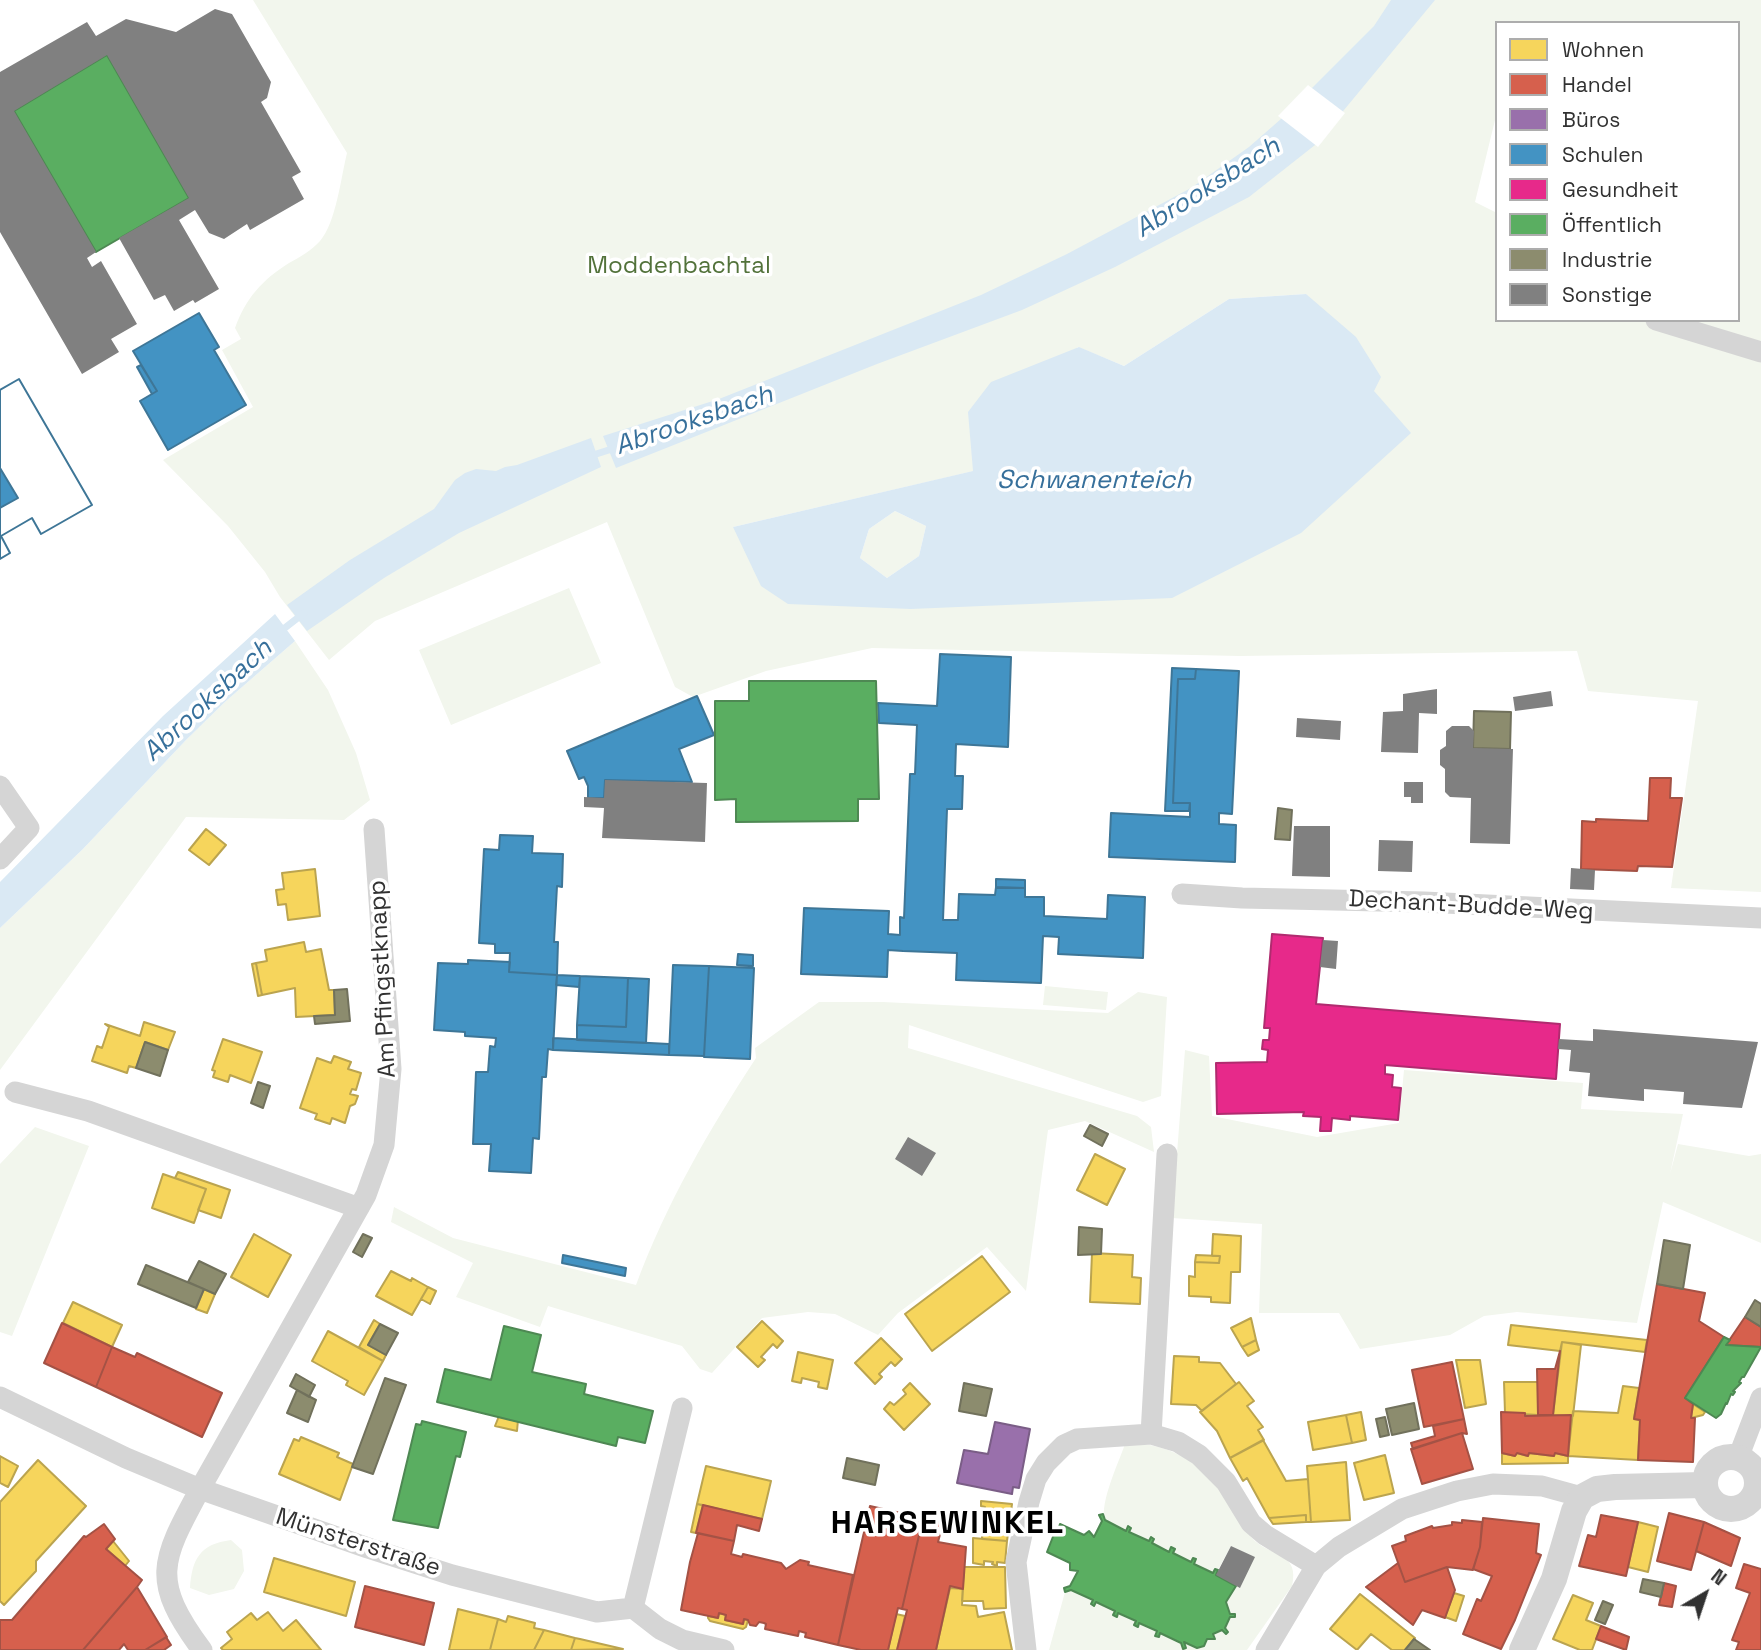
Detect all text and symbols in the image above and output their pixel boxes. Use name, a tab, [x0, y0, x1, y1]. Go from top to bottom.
legend	[1495, 21, 1740, 322]
text: Wohnen	[1562, 36, 1644, 63]
text: Handel	[1562, 71, 1632, 98]
text: Büros	[1562, 106, 1620, 133]
water label: Abrooksbach	[1130, 131, 1286, 245]
text: Schulen	[1562, 141, 1643, 168]
text: Gesundheit	[1562, 176, 1679, 203]
text: Öffentlich	[1562, 211, 1662, 238]
text: Industrie	[1562, 246, 1652, 273]
park label: Moddenbachtal	[587, 252, 771, 280]
text: Sonstige	[1562, 281, 1652, 308]
water label: Abrooksbach	[611, 379, 777, 463]
water label: Schwanenteich	[997, 465, 1191, 497]
water label: Abrooksbach	[137, 633, 279, 769]
street label: Am Pfingstknapp	[363, 879, 403, 1079]
street label: Dechant-Budde-Weg	[1348, 885, 1594, 927]
street label: Münsterstraße	[272, 1503, 444, 1583]
district label: HARSEWINKEL	[832, 1505, 1064, 1543]
north arrow	[1670, 1559, 1740, 1629]
text: N	[1706, 1564, 1731, 1591]

